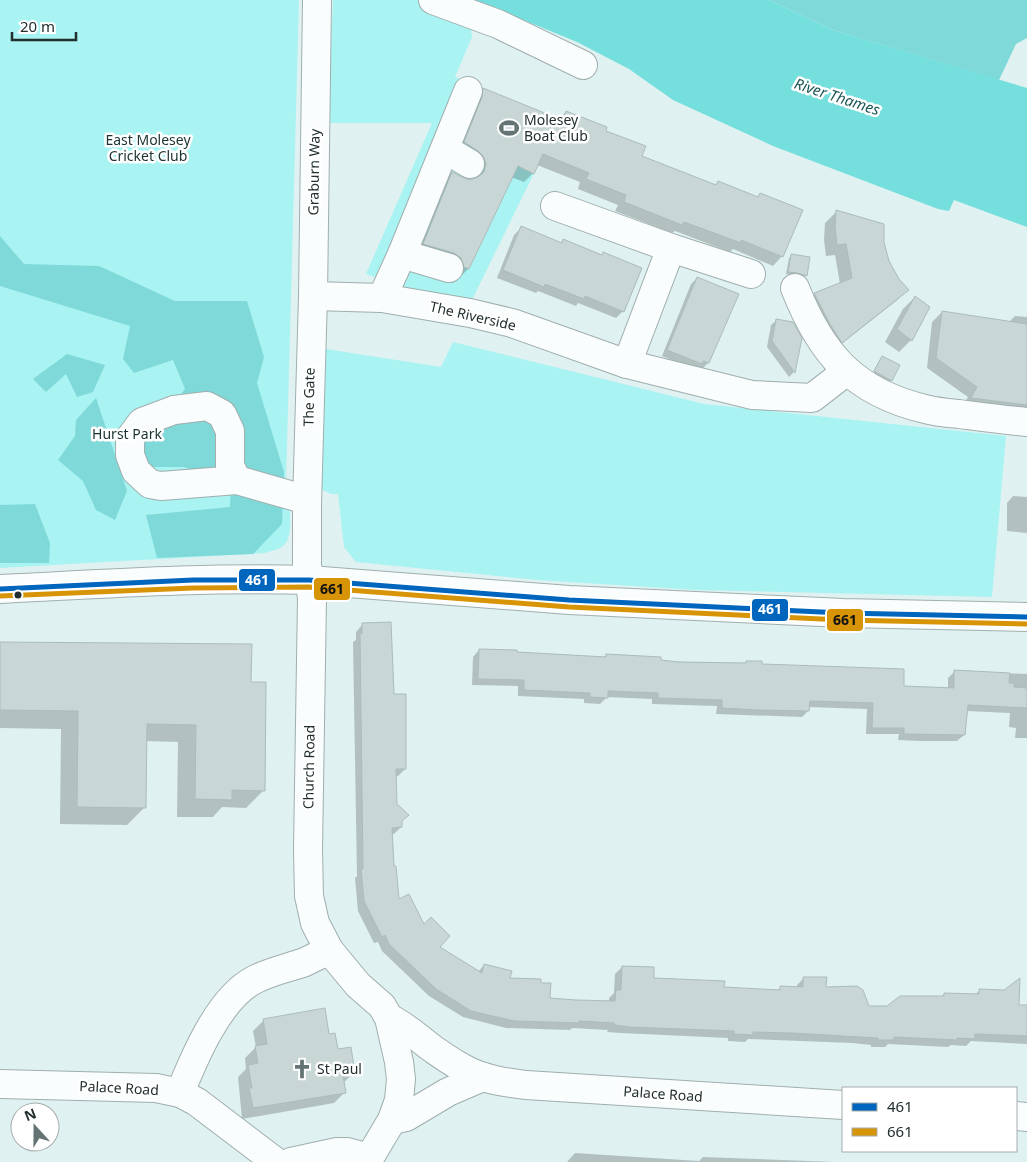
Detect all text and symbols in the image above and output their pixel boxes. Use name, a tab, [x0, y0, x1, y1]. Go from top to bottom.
scale bar	[12, 10, 76, 42]
text: 20 m	[20, 16, 55, 36]
water label: River Thames	[792, 73, 883, 119]
place label: Molesey Boat Club	[524, 110, 588, 145]
sports icon: Molesey Boat Club	[498, 117, 520, 139]
street label: Graburn Way	[303, 128, 324, 215]
park label: East Molesey Cricket Club	[105, 130, 191, 165]
street label: The Riverside	[428, 296, 518, 335]
street label: The Gate	[298, 367, 319, 427]
park label: Hurst Park	[92, 424, 162, 443]
line badge: 461	[238, 568, 276, 592]
text: 461	[245, 570, 269, 589]
line badge: 661	[313, 577, 351, 601]
text: 661	[320, 579, 344, 598]
unlabelled marker	[13, 590, 23, 600]
line badge: 461	[751, 598, 789, 622]
text: 461	[758, 599, 782, 618]
line badge: 661	[826, 608, 864, 632]
text: 661	[833, 610, 857, 629]
street label: Church Road	[298, 725, 319, 809]
church icon: St Paul	[291, 1058, 313, 1080]
place label: St Paul	[317, 1059, 362, 1078]
street label: Palace Road	[79, 1076, 159, 1099]
street label: Palace Road	[623, 1081, 703, 1106]
legend	[842, 1087, 1017, 1152]
text: 461	[887, 1096, 913, 1116]
north arrow	[10, 1102, 60, 1152]
text: N	[21, 1103, 39, 1125]
text: 661	[887, 1121, 913, 1141]

